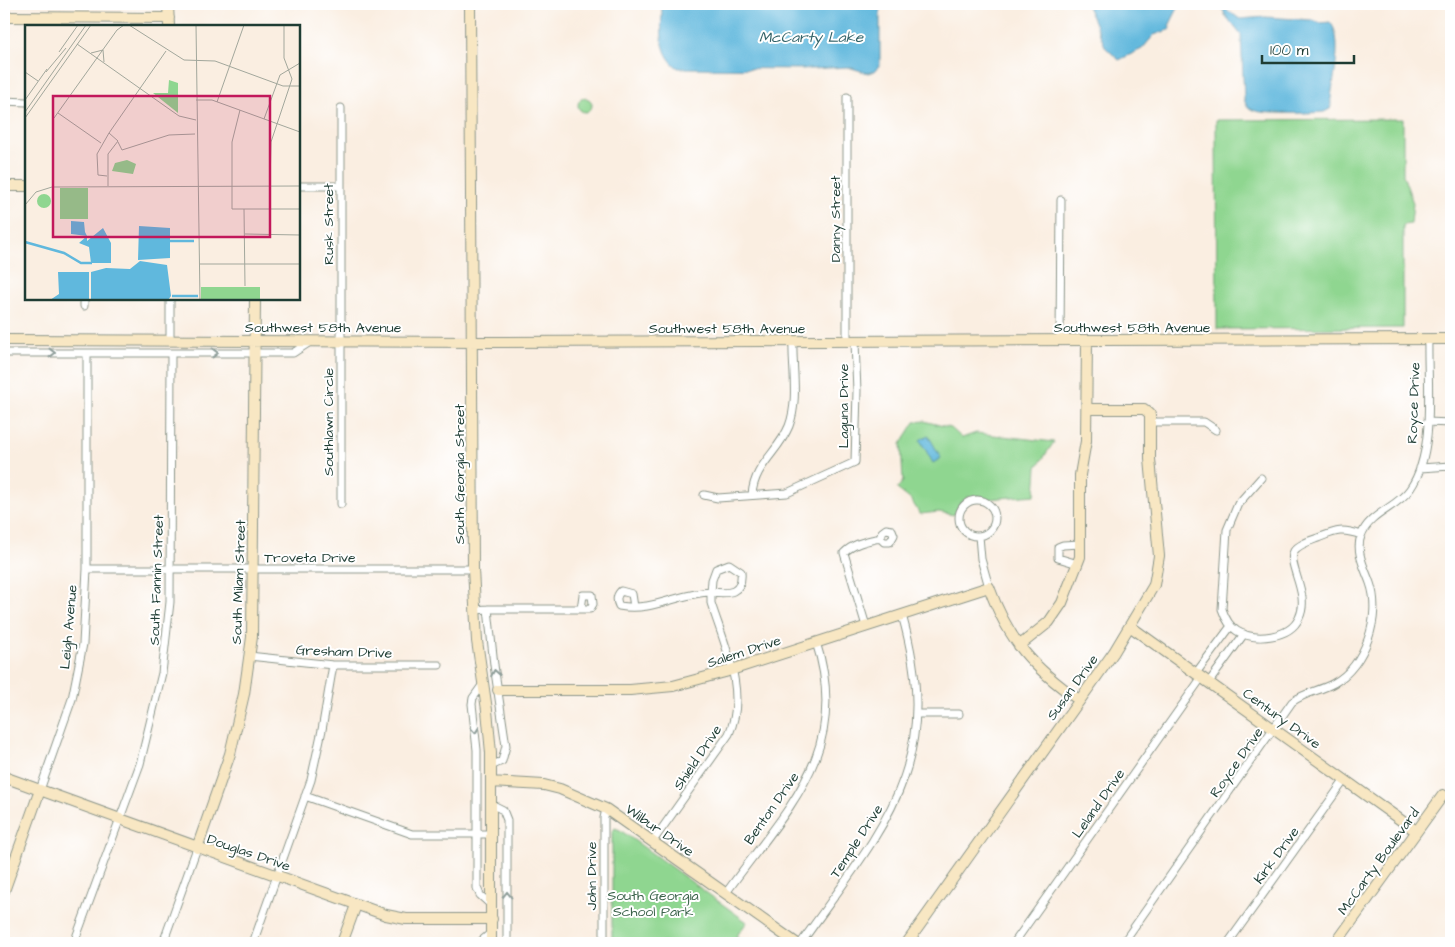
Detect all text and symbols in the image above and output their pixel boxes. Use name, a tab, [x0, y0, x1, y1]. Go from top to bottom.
inset map	[25, 25, 300, 300]
water label: McCarty Lake	[759, 27, 864, 49]
scale bar	[1262, 32, 1355, 64]
text: 100 m	[1270, 40, 1309, 61]
street label: Danny Street	[826, 175, 846, 262]
street label: Rusk Street	[319, 183, 339, 265]
street label: Southwest 58th Avenue	[245, 318, 402, 338]
street label: Southwest 58th Avenue	[1054, 318, 1211, 338]
street label: Southwest 58th Avenue	[649, 319, 806, 339]
one-way arrow	[49, 348, 57, 358]
one-way arrow	[212, 348, 219, 358]
street label: Royce Drive	[1403, 362, 1425, 444]
street label: Laguna Drive	[834, 363, 854, 448]
street label: Southlawn Circle	[319, 367, 339, 476]
street label: South Georgia Street	[450, 404, 470, 544]
street label: South Fannin Street	[145, 514, 169, 646]
street label: South Milam Street	[227, 519, 251, 645]
street label: Troveta Drive	[264, 548, 356, 568]
street label: Leigh Avenue	[55, 584, 83, 670]
street label: Salem Drive	[705, 631, 784, 673]
street label: Gresham Drive	[295, 640, 393, 664]
street label: Susan Drive	[1042, 650, 1104, 724]
one-way arrow	[490, 669, 501, 677]
street label: Century Drive	[1238, 684, 1325, 754]
street label: Shield Drive	[669, 721, 727, 794]
street label: Royce Drive	[1205, 723, 1269, 802]
one-way arrow	[469, 726, 480, 734]
street label: Leland Drive	[1068, 765, 1130, 842]
street label: Benton Drive	[739, 768, 804, 849]
street label: Wilbur Drive	[621, 800, 698, 862]
street label: Temple Drive	[826, 800, 888, 882]
street label: McCarty Boulevard	[1333, 804, 1425, 919]
street label: Kirk Drive	[1249, 823, 1305, 888]
street label: Douglas Drive	[204, 829, 293, 877]
street label: John Drive	[582, 841, 602, 910]
park label: South Georgia School Park	[607, 886, 699, 922]
one-way arrow	[502, 890, 512, 898]

